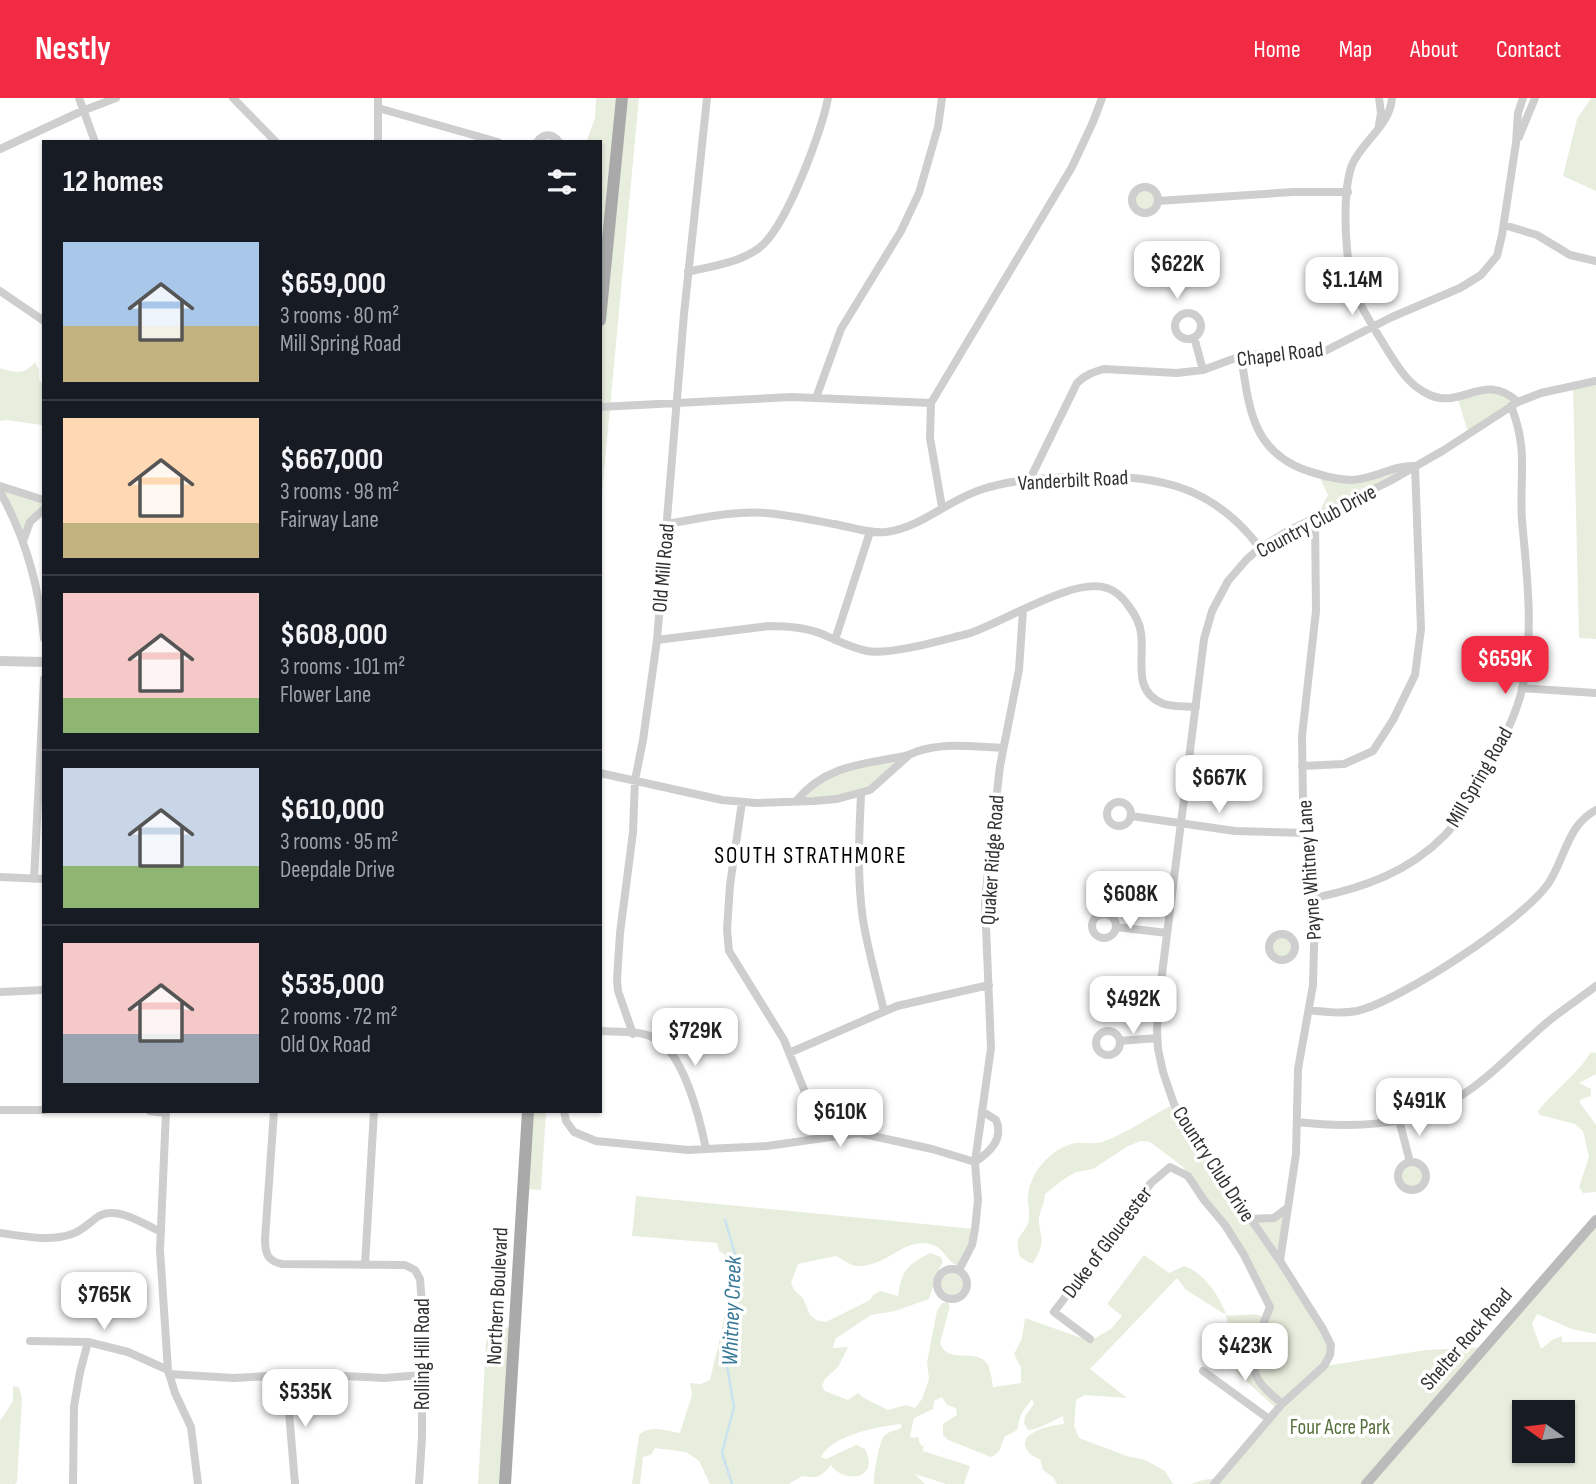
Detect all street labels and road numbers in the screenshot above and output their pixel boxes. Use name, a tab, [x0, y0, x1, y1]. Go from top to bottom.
street label: Chapel Road	[1236, 337, 1325, 372]
street label: Vanderbilt Road	[1017, 465, 1129, 496]
street label: Country Club Drive	[1252, 479, 1380, 564]
street label: Old Mill Road	[647, 523, 680, 613]
street label: Mill Spring Road	[1441, 723, 1518, 831]
street label: Quaker Ridge Road	[975, 794, 1010, 926]
street label: Payne Whitney Lane	[1292, 799, 1327, 941]
street label: Country Club Drive	[1167, 1102, 1260, 1227]
street label: Duke of Gloucester	[1057, 1181, 1158, 1303]
street label: Northern Boulevard	[481, 1227, 514, 1365]
street label: Shelter Rock Road	[1415, 1283, 1518, 1396]
street label: Rolling Hill Road	[410, 1298, 435, 1410]

